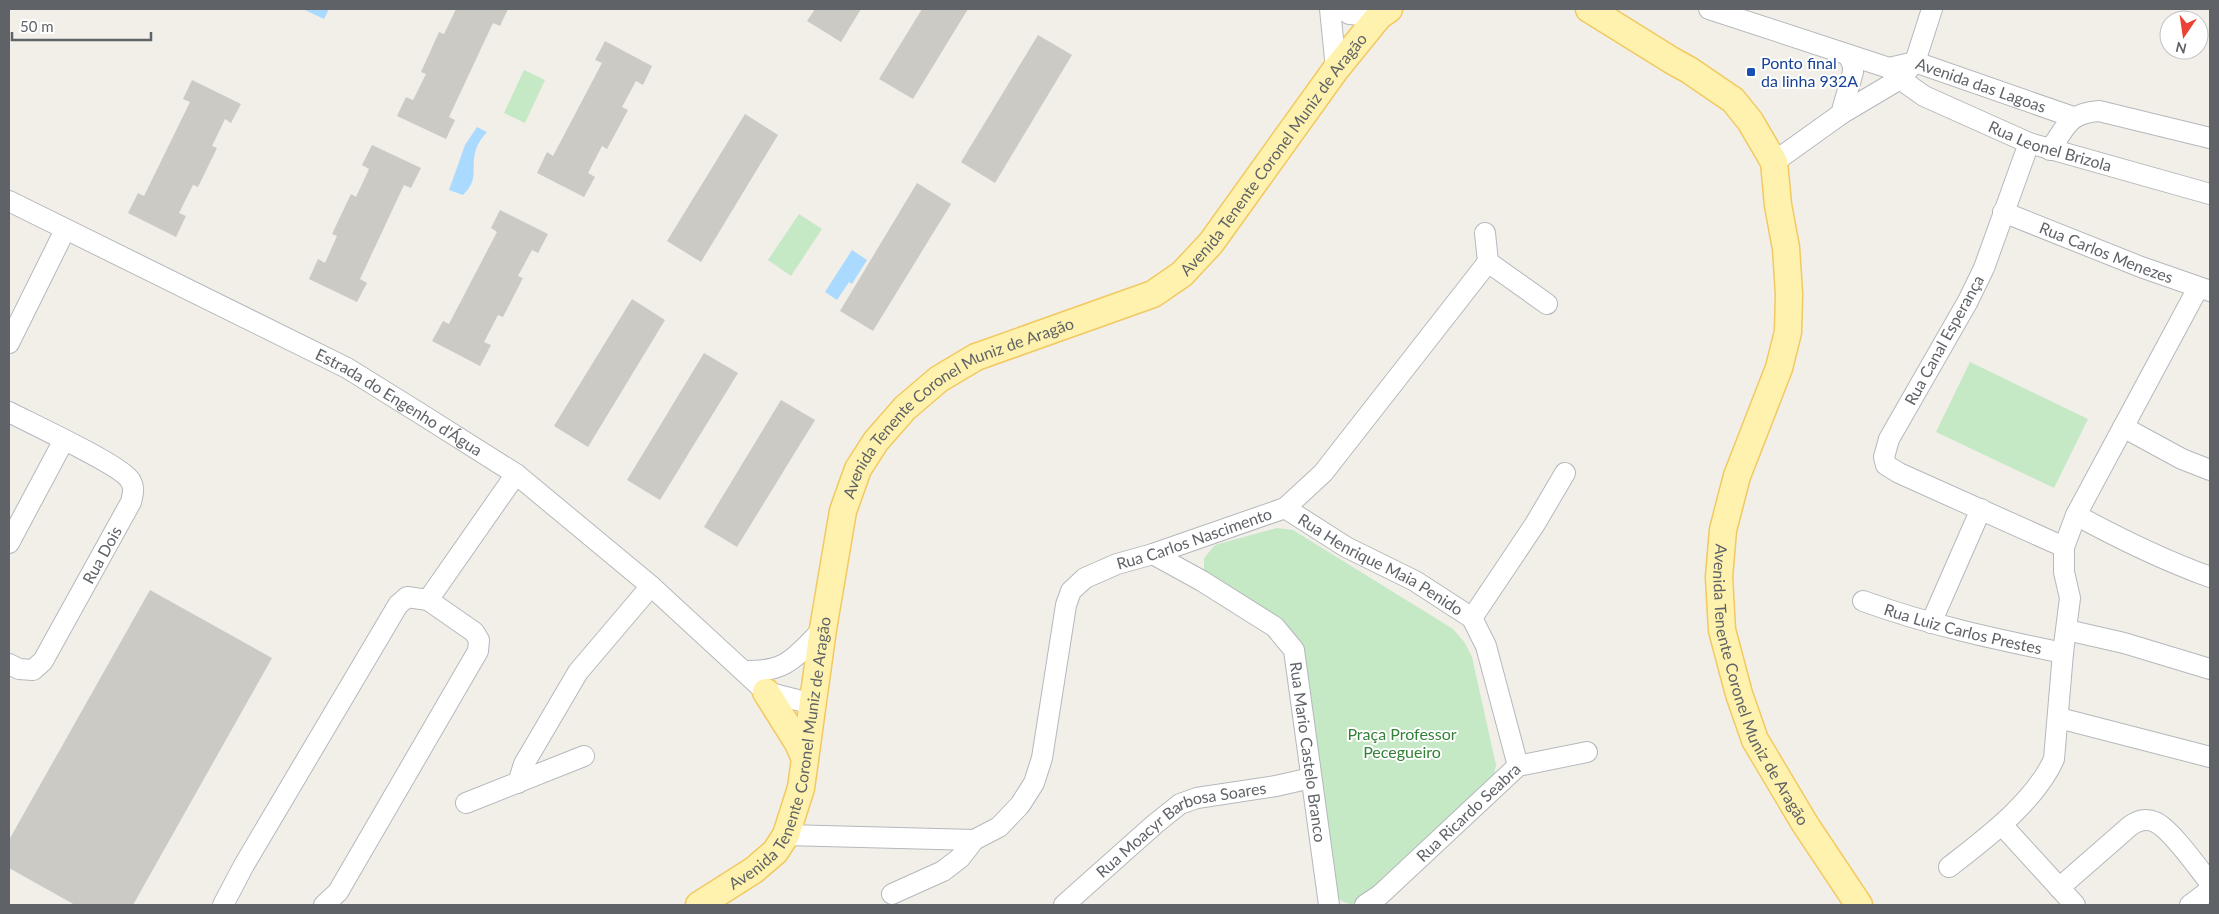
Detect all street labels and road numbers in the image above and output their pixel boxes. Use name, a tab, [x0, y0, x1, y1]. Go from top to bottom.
street label: Avenida Tenente Coronel Muniz de Aragão	[1176, 29, 1370, 279]
street label: Avenida das Lagoas	[1913, 53, 2049, 116]
street label: Rua Leonel Brizola	[1986, 116, 2114, 175]
street label: Rua Carlos Menezes	[2037, 218, 2176, 287]
street label: Rua Canal Esperança	[1900, 271, 1987, 408]
street label: Avenida Tenente Coronel Muniz de Aragão	[838, 313, 1076, 501]
street label: Estrada do Engenho d'Água	[313, 344, 486, 459]
street label: Rua Carlos Nascimento	[1114, 503, 1274, 573]
street label: Rua Henrique Maia Penido	[1295, 509, 1467, 619]
street label: Rua Dois	[78, 523, 125, 587]
street label: Avenida Tenente Coronel Muniz de Aragão	[1710, 543, 1813, 828]
street label: Rua Luiz Carlos Prestes	[1882, 599, 2044, 657]
street label: Avenida Tenente Coronel Muniz de Aragão	[725, 615, 834, 893]
street label: Rua Mario Castelo Branco	[1287, 660, 1330, 843]
street label: Rua Ricardo Seabra	[1412, 759, 1524, 865]
street label: Rua Moacyr Barbosa Soares	[1092, 778, 1267, 881]

